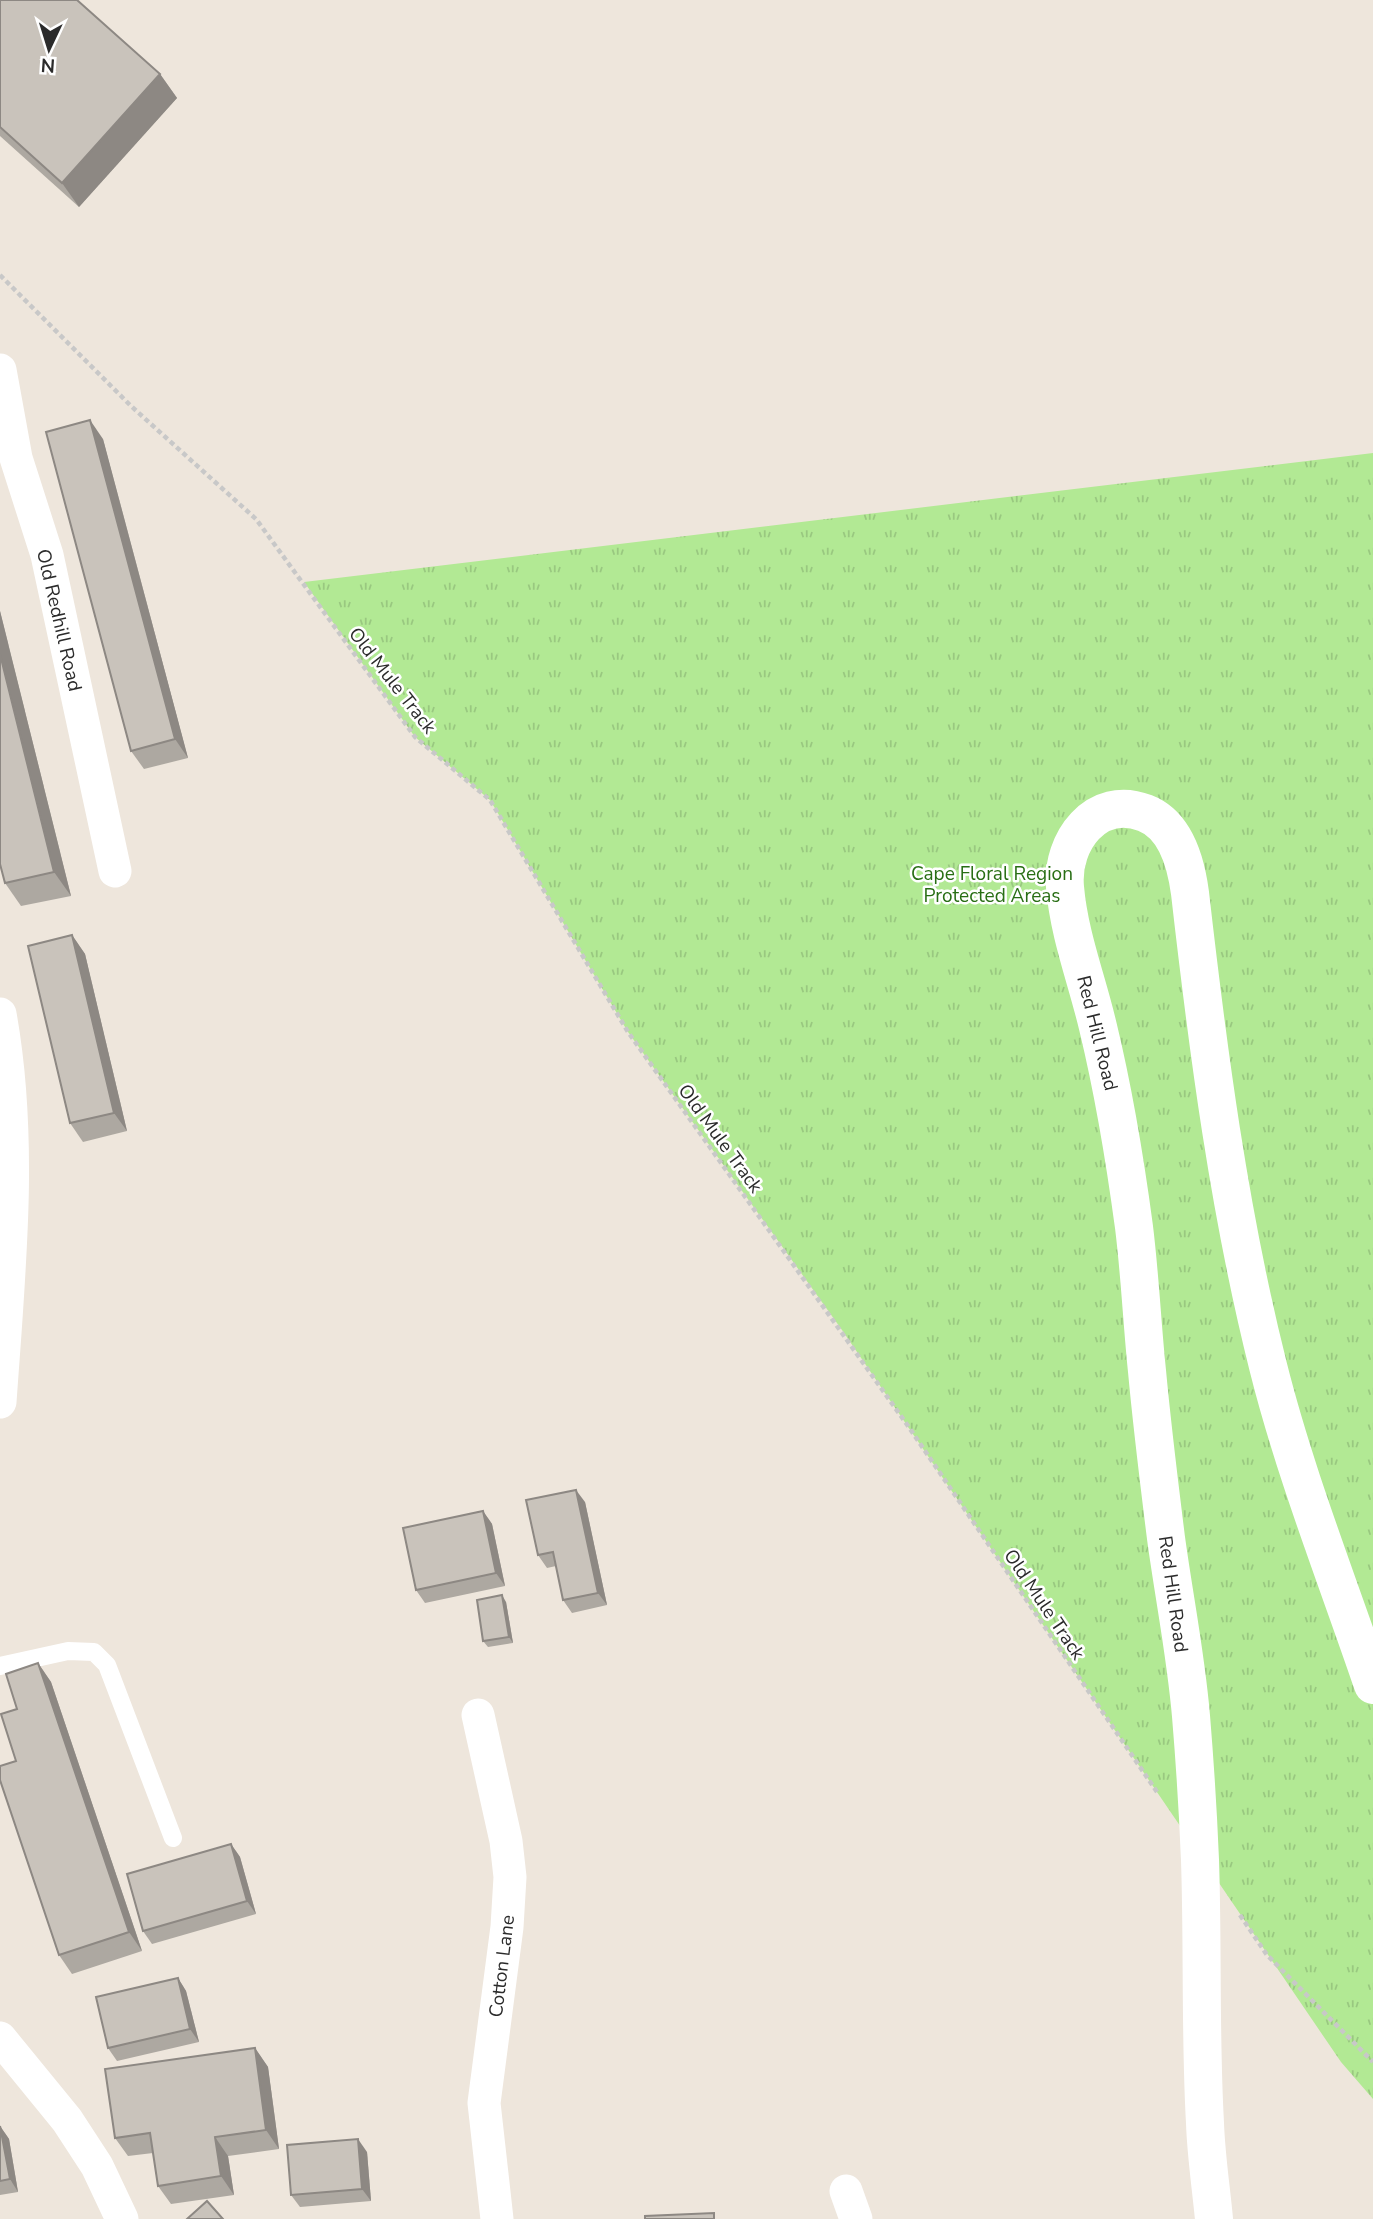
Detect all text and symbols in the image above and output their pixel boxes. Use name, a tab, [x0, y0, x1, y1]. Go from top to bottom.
north arrow	[14, 14, 84, 84]
text: N	[40, 51, 56, 78]
street label: Old Redhill Road	[30, 547, 88, 694]
street label: Old Mule Track	[342, 622, 442, 740]
park label: Cape Floral Region Protected Areas	[911, 861, 1073, 909]
street label: Red Hill Road	[1070, 973, 1124, 1094]
street label: Old Mule Track	[672, 1079, 769, 1199]
street label: Red Hill Road	[1152, 1534, 1194, 1654]
street label: Old Mule Track	[997, 1544, 1091, 1666]
street label: Cotton Lane	[483, 1913, 521, 2019]

